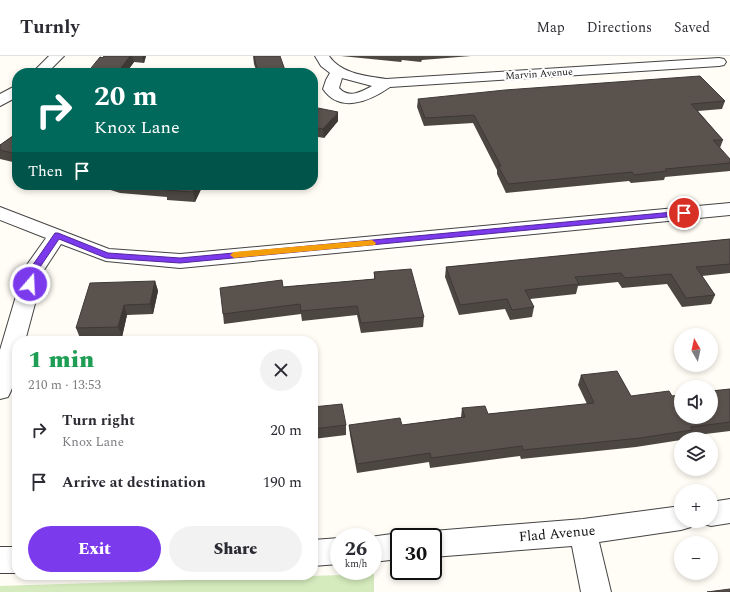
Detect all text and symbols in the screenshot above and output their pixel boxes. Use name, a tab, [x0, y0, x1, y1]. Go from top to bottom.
text: Turnly	[20, 13, 80, 42]
text: Map	[537, 17, 565, 38]
text: Directions	[587, 17, 652, 38]
text: Saved	[674, 17, 710, 38]
street label: Marvin Avenue	[505, 64, 574, 84]
text: 20 m	[94, 75, 158, 118]
icon: right	[28, 84, 80, 136]
text: Knox Lane	[94, 114, 180, 141]
text: Then	[28, 160, 63, 183]
icon: arrive	[71, 160, 93, 182]
pin	[667, 196, 701, 230]
icon: arrive	[673, 202, 695, 224]
position arrow	[9, 263, 51, 305]
north arrow	[674, 328, 718, 372]
map controls	[674, 328, 718, 580]
text: 1 min	[28, 342, 94, 378]
button: close	[260, 349, 302, 391]
text: 210 m · 13:53	[28, 375, 101, 395]
button: sound	[674, 380, 718, 424]
text: Turn right	[62, 409, 135, 432]
icon: right	[28, 419, 50, 441]
text: 20 m	[270, 419, 302, 442]
text: Knox Lane	[62, 432, 124, 452]
button: layers	[674, 432, 718, 476]
icon: arrive	[28, 471, 50, 493]
text: Arrive at destination	[62, 471, 206, 494]
text: 190 m	[263, 471, 302, 494]
button: +	[674, 484, 718, 528]
street label: Flad Avenue	[518, 520, 596, 547]
button: Exit	[28, 526, 161, 572]
button: Share	[169, 526, 302, 572]
speed limit sign: 30	[390, 528, 442, 580]
text: 26	[345, 534, 367, 564]
button: −	[674, 536, 718, 580]
text: km/h	[345, 556, 367, 572]

